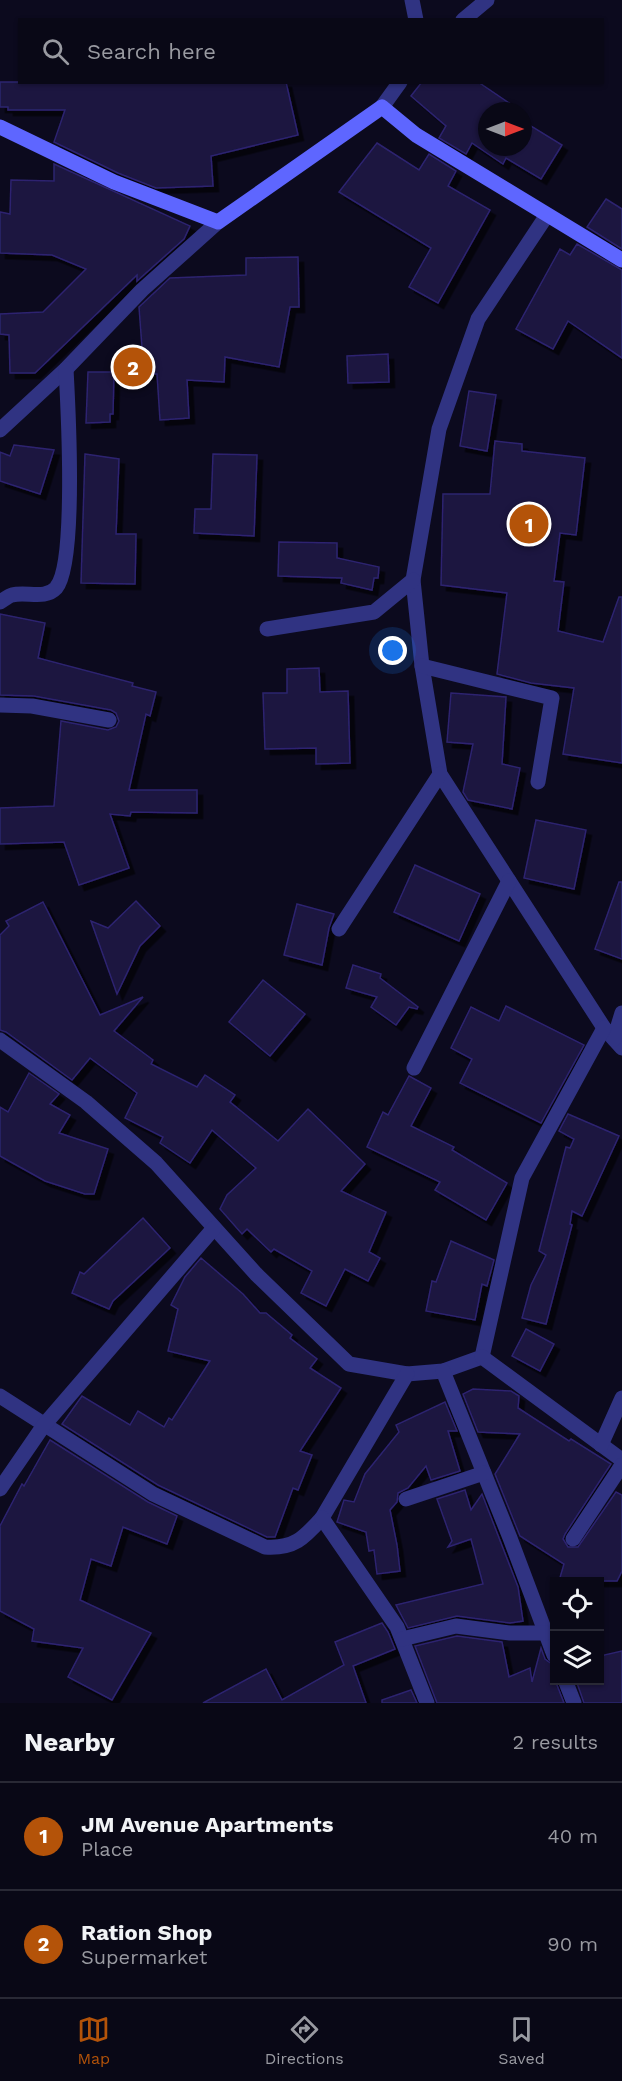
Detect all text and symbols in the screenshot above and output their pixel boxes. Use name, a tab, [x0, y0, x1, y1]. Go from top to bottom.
search box	[18, 18, 604, 84]
icon: search	[39, 35, 72, 68]
text: Search here	[87, 39, 216, 64]
north arrow	[478, 102, 532, 156]
pin: 2	[114, 344, 152, 389]
pin: 1	[510, 502, 548, 546]
your location	[378, 636, 407, 665]
map controls	[550, 1577, 604, 1685]
button: locate	[550, 1577, 604, 1631]
button: layers	[550, 1631, 604, 1685]
text: Nearby	[24, 1727, 115, 1757]
text: 2 results	[513, 1730, 598, 1754]
text: JM Avenue Apartments	[81, 1812, 333, 1837]
text: 1	[39, 1824, 48, 1848]
text: 40 m	[547, 1824, 598, 1848]
text: Place	[81, 1837, 133, 1861]
text: Ration Shop	[81, 1920, 212, 1945]
text: 2	[38, 1932, 49, 1956]
text: 90 m	[547, 1932, 598, 1956]
text: Supermarket	[81, 1945, 207, 1969]
tab: Map	[77, 2013, 110, 2068]
tab: Directions	[265, 2013, 344, 2068]
tab: Saved	[498, 2013, 545, 2068]

